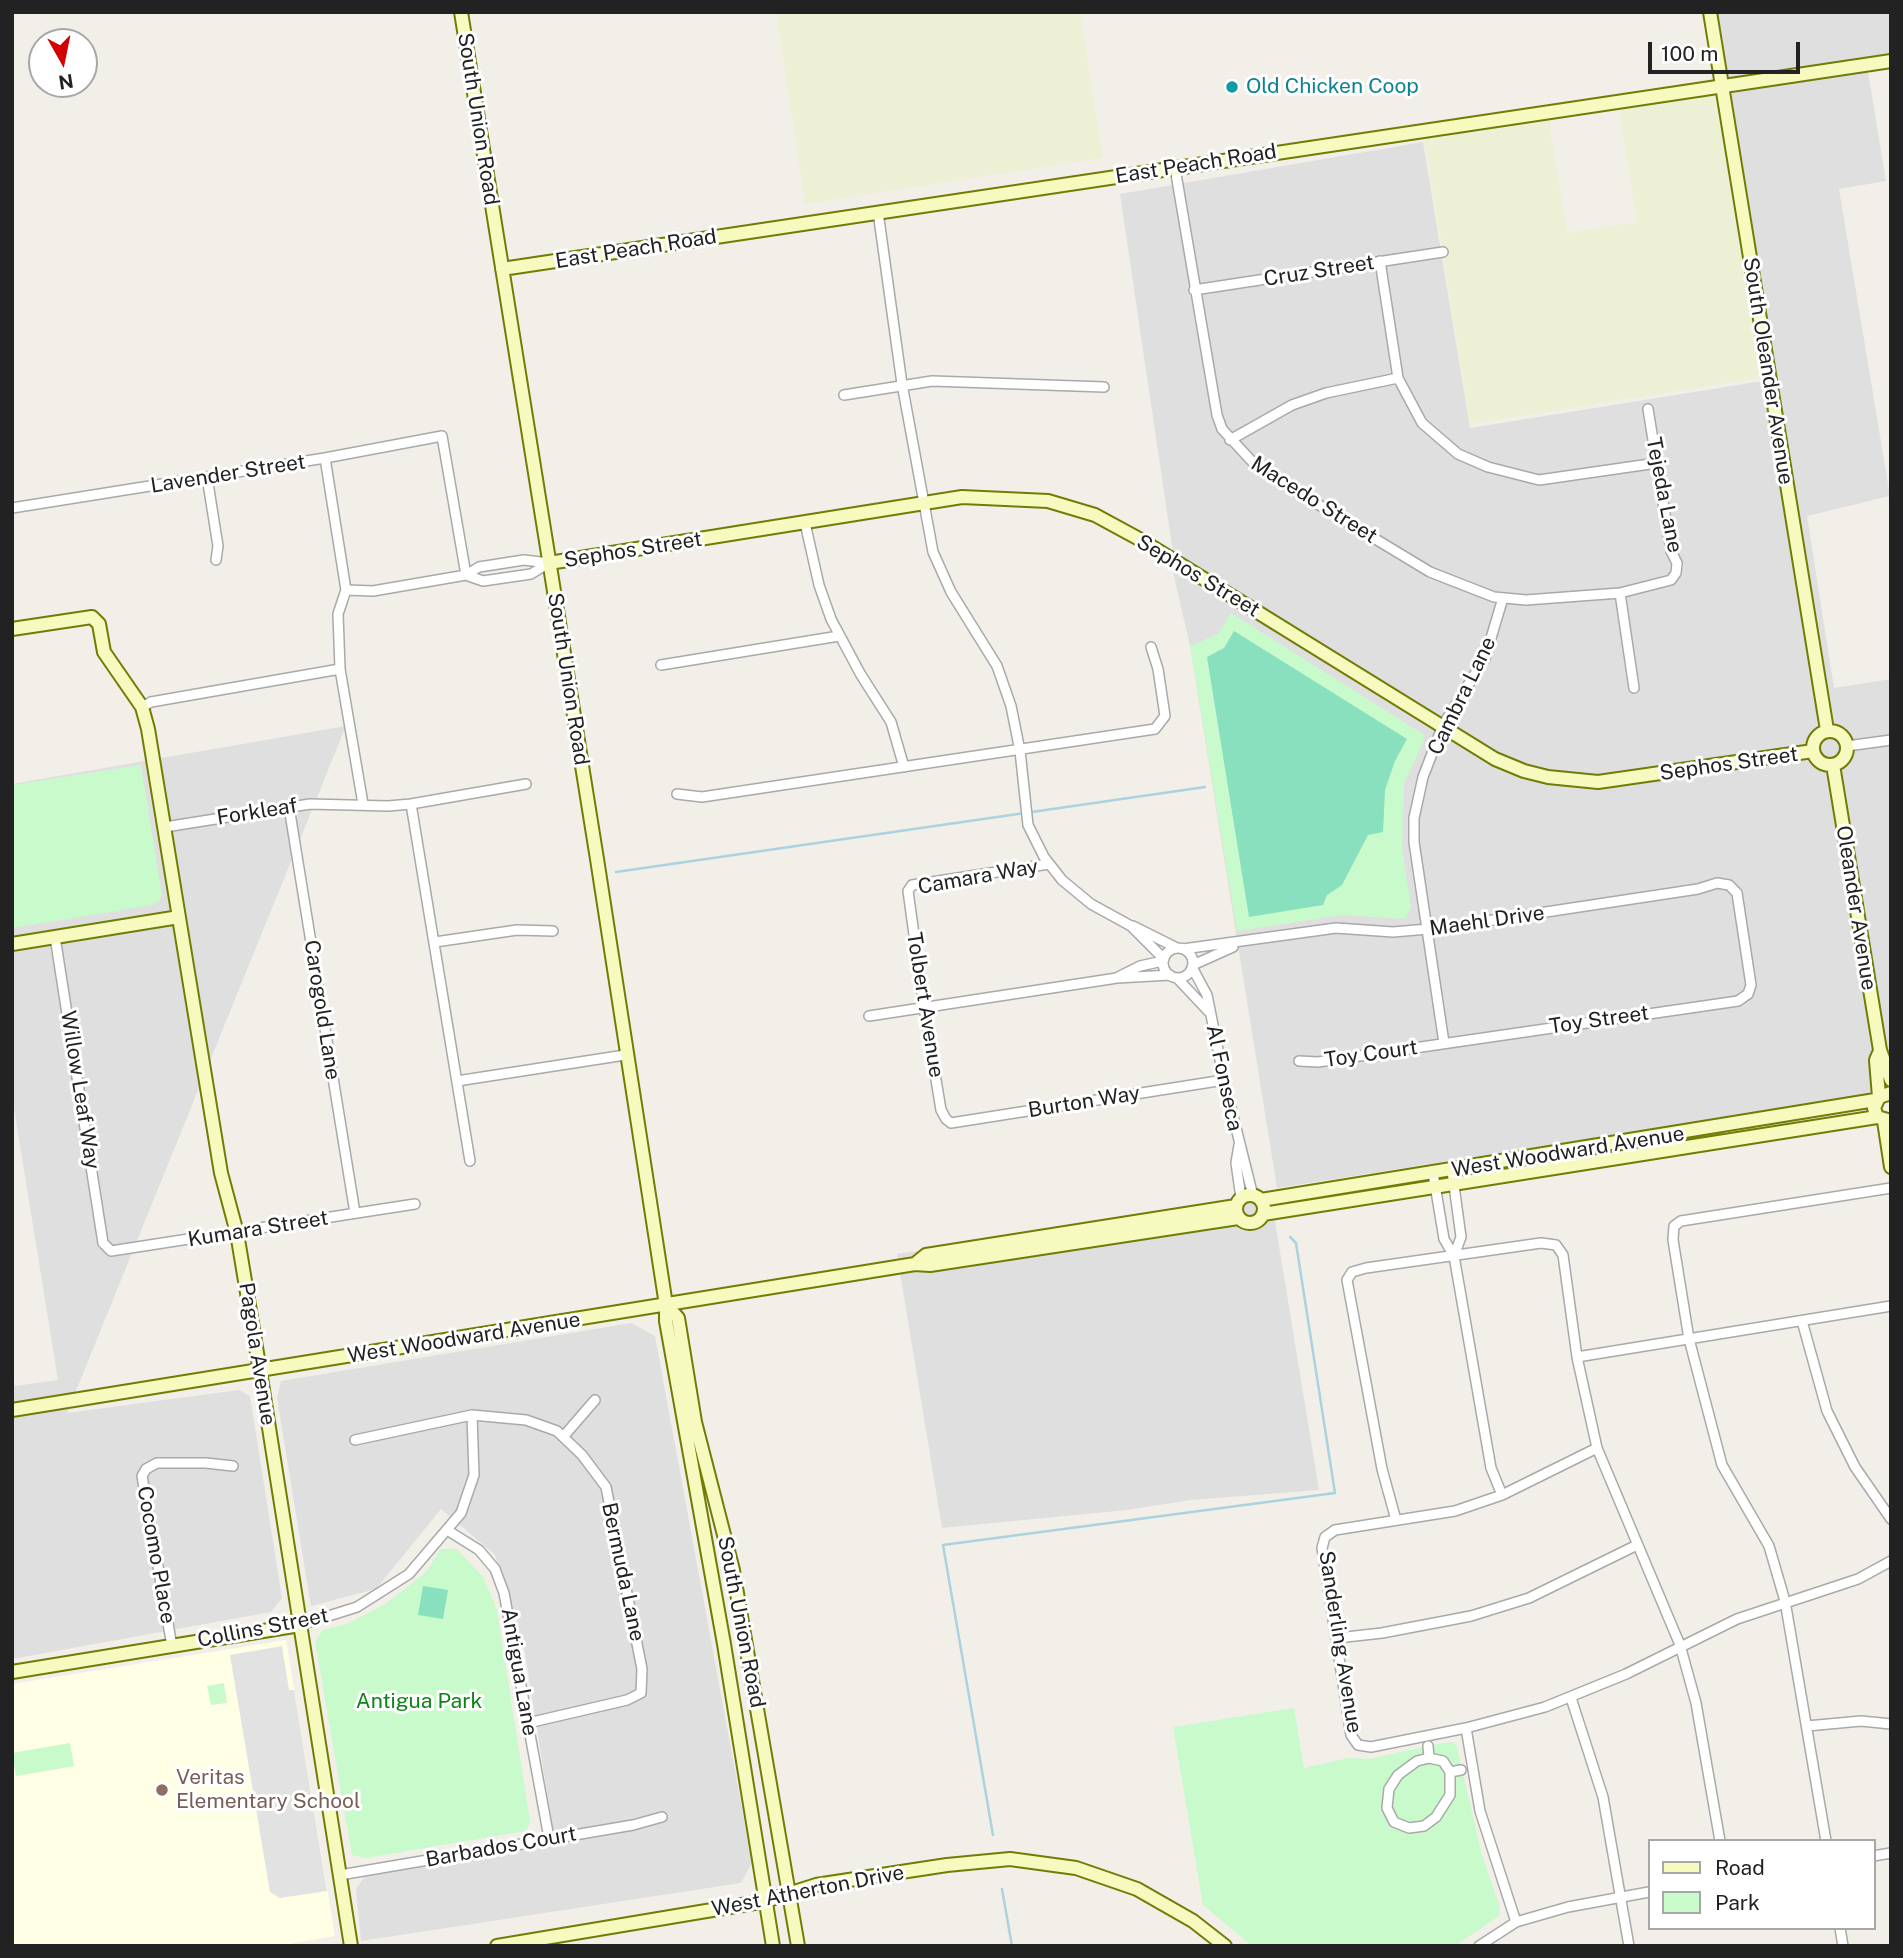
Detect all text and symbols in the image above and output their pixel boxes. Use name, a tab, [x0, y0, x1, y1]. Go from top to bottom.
north arrow	[28, 28, 98, 98]
scale bar	[1651, 28, 1803, 72]
street label: South Union Road	[452, 31, 504, 207]
text: 100 m	[1661, 41, 1718, 66]
text: N	[57, 70, 75, 94]
place label: Old Chicken Coop	[1246, 74, 1419, 100]
marker: Old Chicken Coop	[1224, 79, 1240, 95]
street label: East Peach Road	[1114, 139, 1278, 189]
street label: East Peach Road	[554, 224, 718, 274]
street label: Cruz Street	[1262, 250, 1376, 292]
street label: South Oleander Avenue	[1738, 255, 1798, 487]
street label: Tejeda Lane	[1640, 435, 1688, 555]
street label: Lavender Street	[149, 449, 307, 499]
street label: Macedo Street	[1246, 451, 1382, 549]
street label: Sephos Street	[562, 527, 704, 573]
street label: Sephos Street	[1132, 529, 1264, 623]
street label: South Union Road	[542, 591, 594, 767]
street label: Cambra Lane	[1422, 633, 1502, 759]
street label: Sephos Street	[1658, 742, 1800, 786]
street label: Forkleaf	[215, 793, 299, 831]
street label: Oleander Avenue	[1831, 824, 1881, 992]
street label: Camara Way	[916, 854, 1040, 900]
street label: Maehl Drive	[1428, 900, 1546, 942]
street label: Tolbert Avenue	[901, 931, 949, 1079]
street label: Carogold Lane	[299, 938, 345, 1082]
street label: Toy Street	[1548, 1001, 1650, 1039]
street label: Willow Leaf Way	[55, 1009, 105, 1171]
street label: Al Fonseca	[1200, 1023, 1248, 1133]
street label: Toy Court	[1323, 1035, 1419, 1073]
street label: Burton Way	[1026, 1081, 1142, 1123]
street label: West Woodward Avenue	[1450, 1121, 1686, 1183]
street label: Kumara Street	[186, 1205, 330, 1253]
street label: Pagola Avenue	[233, 1281, 281, 1427]
street label: West Woodward Avenue	[346, 1307, 582, 1369]
street label: Cocomo Place	[132, 1484, 180, 1626]
street label: Bermuda Lane	[596, 1500, 650, 1644]
street label: South Union Road	[712, 1534, 770, 1710]
street label: Sanderling Avenue	[1313, 1549, 1367, 1735]
street label: Collins Street	[195, 1603, 331, 1653]
street label: Antigua Lane	[495, 1606, 543, 1738]
park label: Antigua Park	[356, 1689, 482, 1715]
place label: Veritas Elementary School	[176, 1765, 360, 1815]
marker: Veritas Elementary School	[154, 1782, 170, 1798]
street label: Barbados Court	[424, 1821, 578, 1873]
legend	[1647, 1839, 1875, 1930]
text: Road	[1715, 1855, 1765, 1880]
street label: West Atherton Drive	[710, 1860, 906, 1922]
text: Park	[1715, 1890, 1760, 1915]

